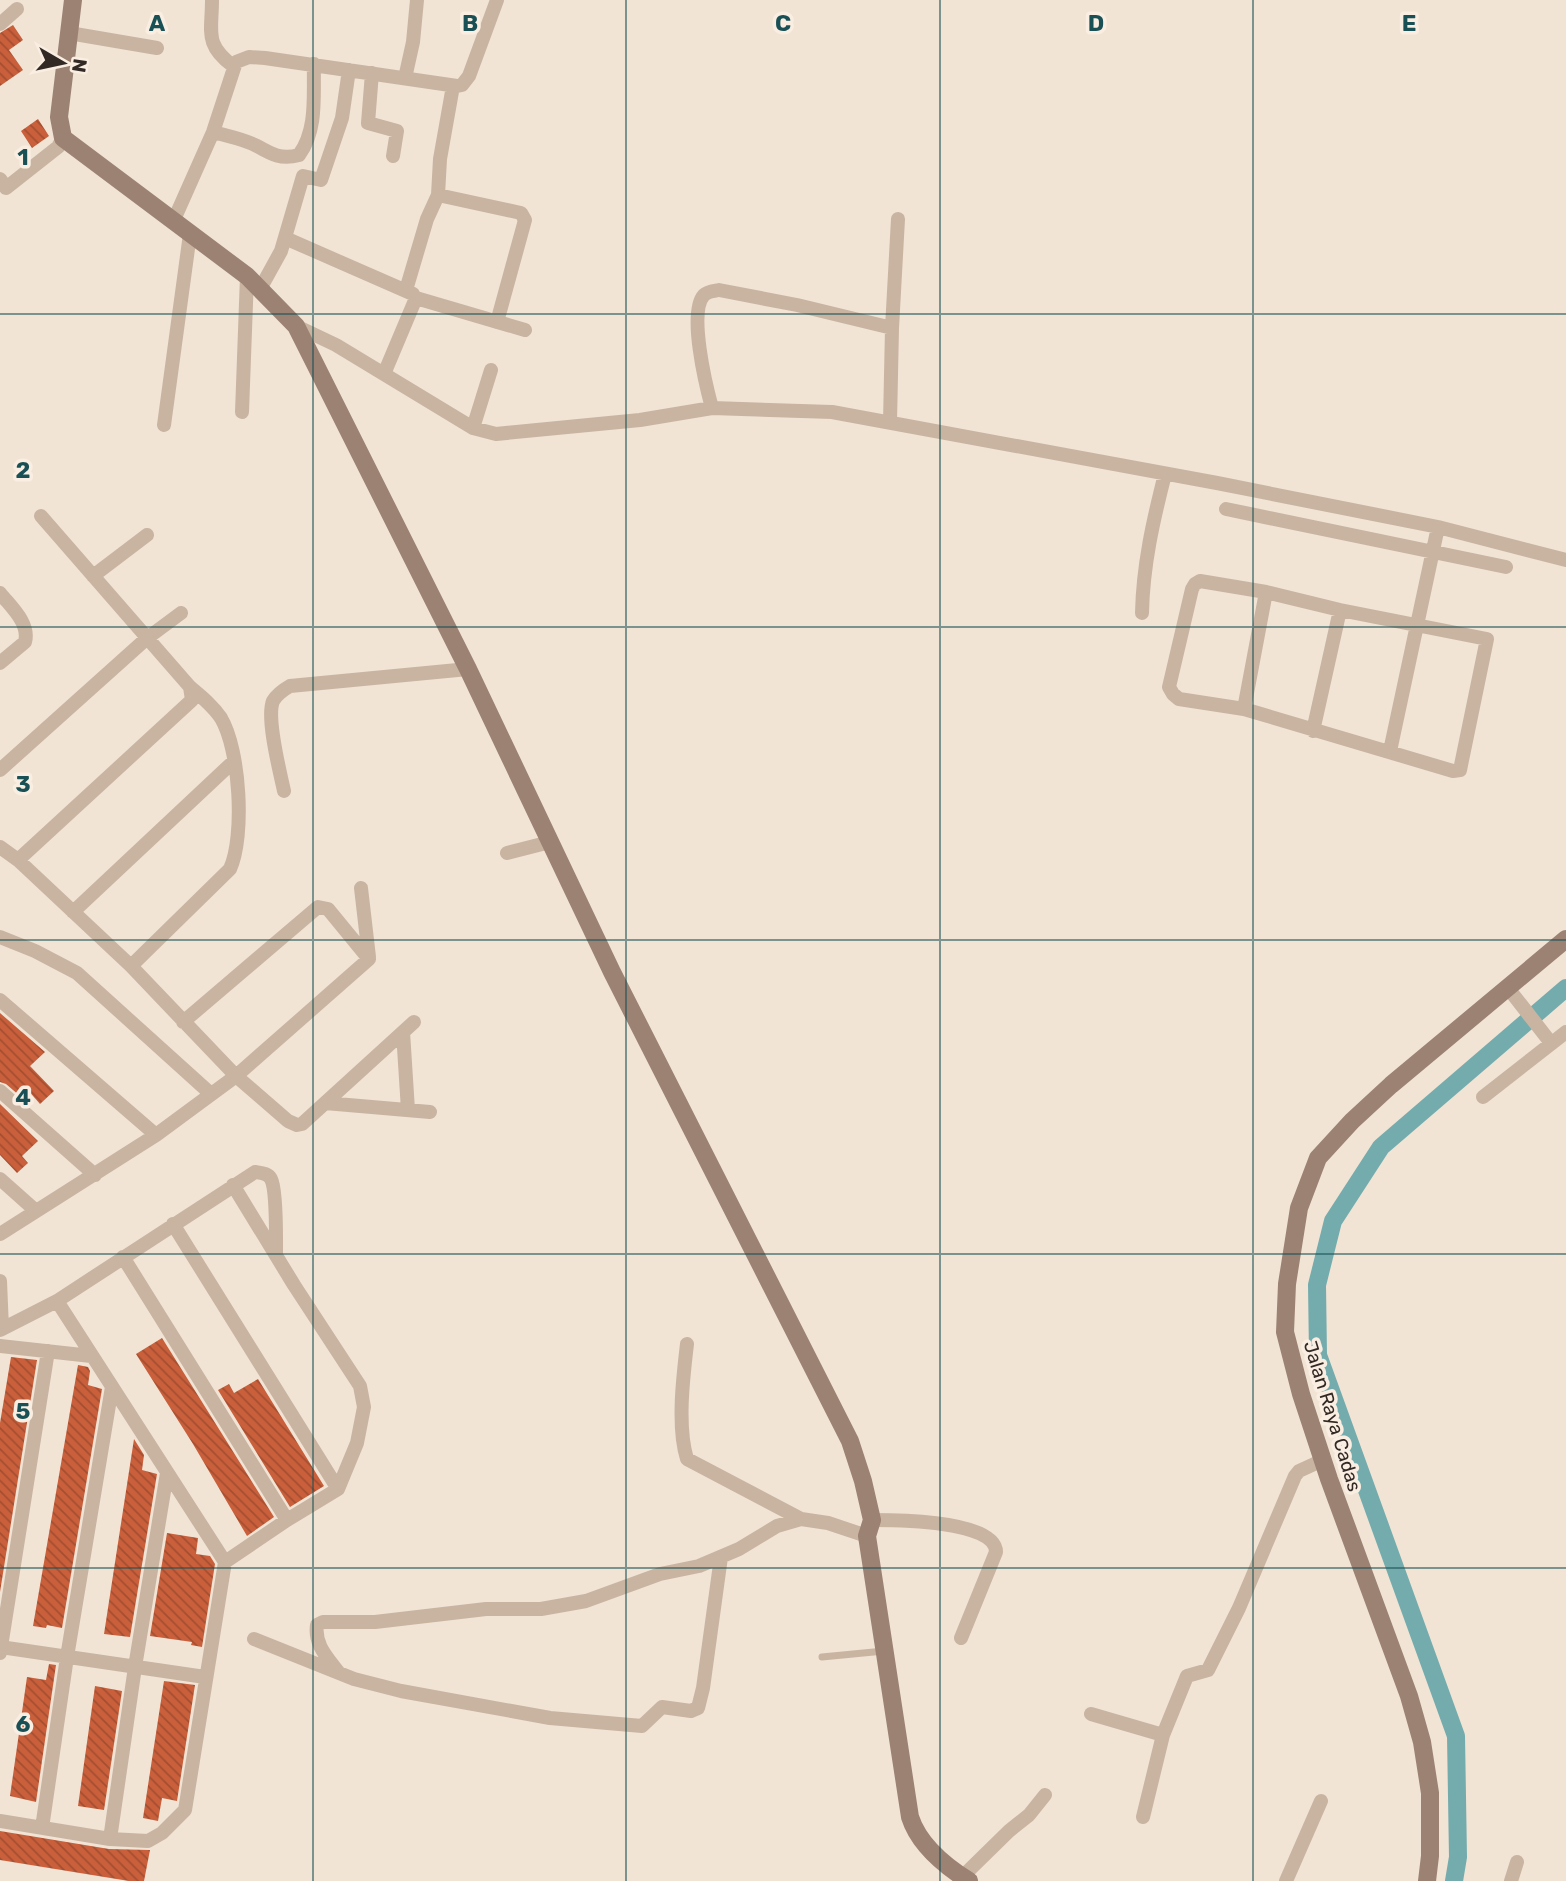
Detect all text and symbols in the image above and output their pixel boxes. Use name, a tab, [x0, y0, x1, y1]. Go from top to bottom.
text: A	[149, 9, 166, 37]
text: B	[462, 9, 478, 37]
text: C	[775, 9, 791, 37]
text: D	[1088, 9, 1104, 37]
text: E	[1402, 9, 1416, 37]
north arrow	[28, 28, 98, 98]
text: N	[67, 57, 92, 74]
text: 1	[17, 143, 29, 171]
text: 2	[16, 456, 30, 484]
text: 3	[15, 770, 31, 798]
text: 4	[15, 1083, 31, 1111]
street label: Jalan Raya Cadas	[1299, 1338, 1366, 1494]
text: 5	[16, 1397, 31, 1425]
text: 6	[16, 1710, 31, 1738]

